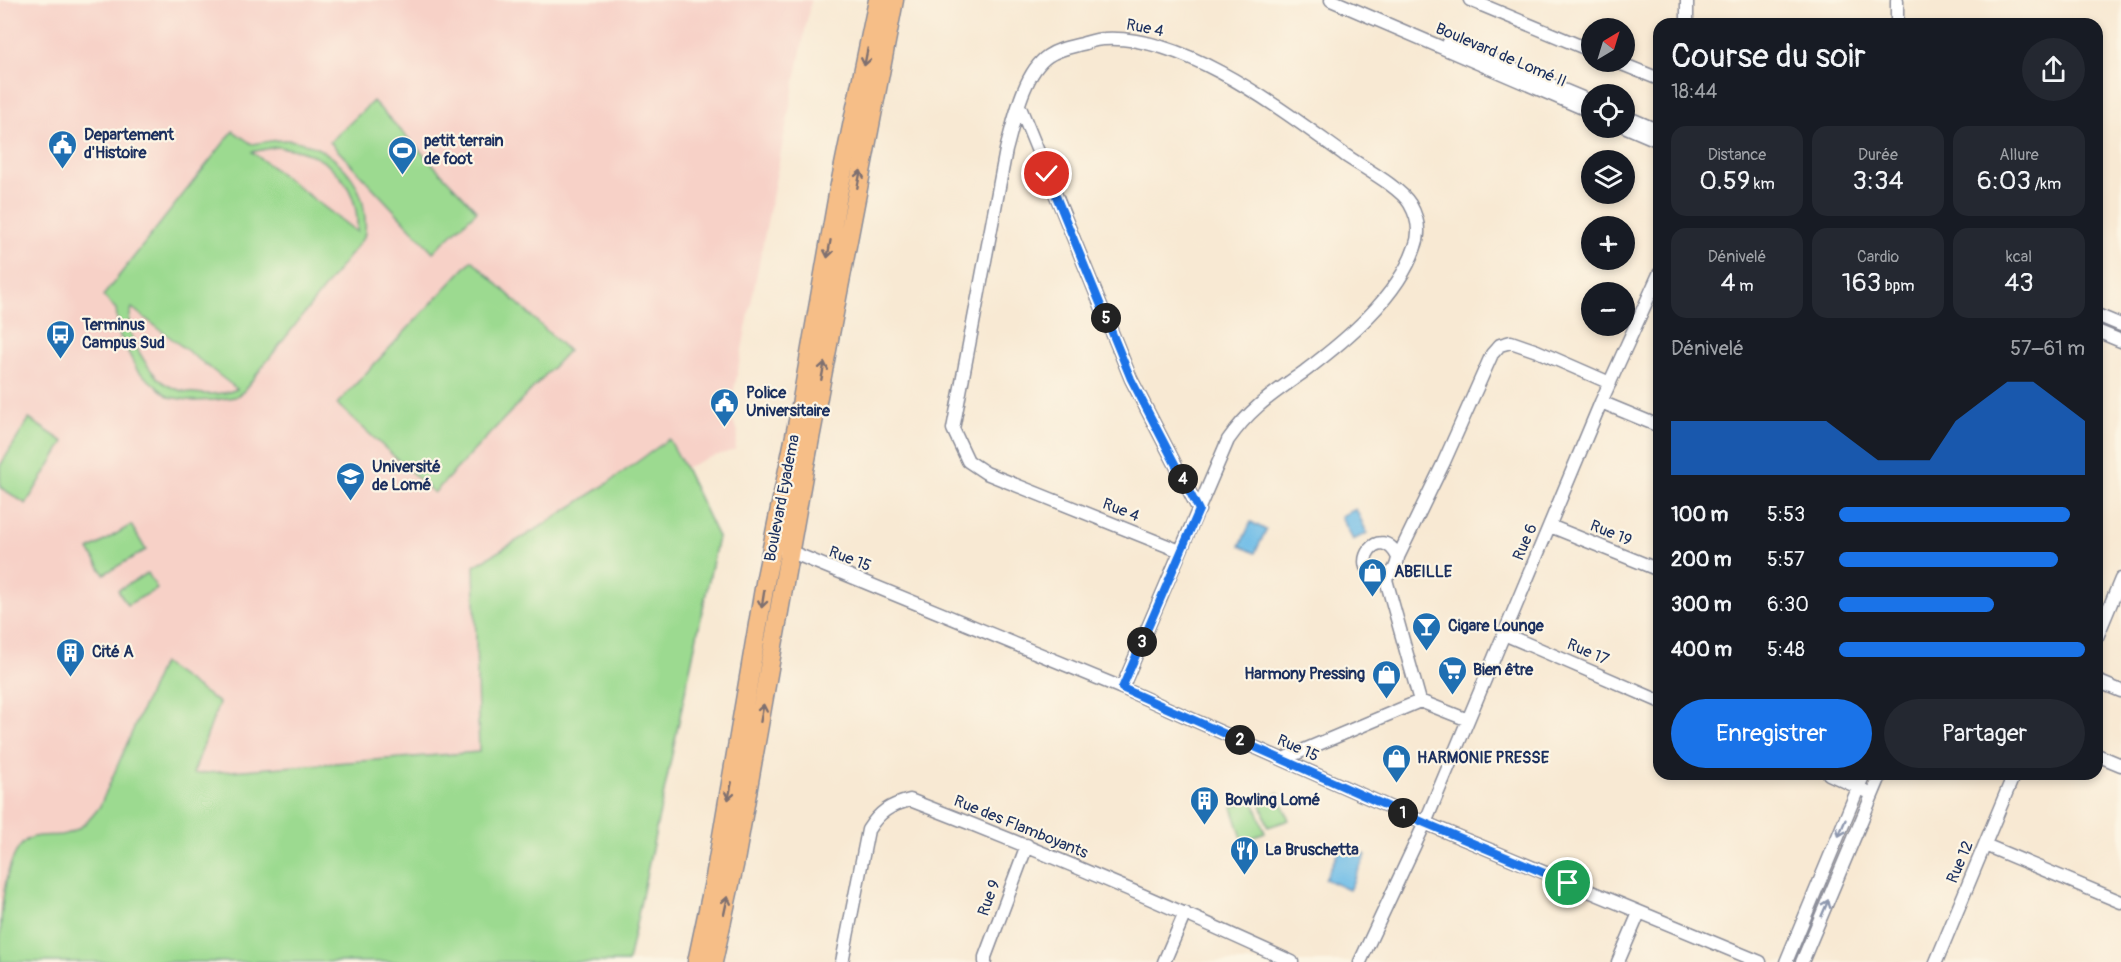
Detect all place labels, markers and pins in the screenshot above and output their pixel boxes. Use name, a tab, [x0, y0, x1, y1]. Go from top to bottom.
place label: Departement d'Histoire	[84, 125, 174, 163]
public building icon: Departement d'Histoire	[47, 128, 79, 170]
place label: petit terrain de foot	[424, 131, 504, 169]
sports icon: petit terrain de foot	[387, 134, 419, 176]
pin	[1021, 148, 1072, 199]
pin: 5	[1091, 303, 1121, 333]
place label: Terminus Campus Sud	[81, 315, 165, 353]
bus stop icon: Terminus Campus Sud	[45, 318, 77, 360]
place label: Police Universitaire	[746, 383, 831, 421]
public building icon: Police Universitaire	[709, 386, 741, 428]
place label: Université de Lomé	[372, 457, 441, 495]
school or university icon: Université de Lomé	[335, 460, 367, 502]
pin: 4	[1168, 464, 1198, 494]
shop icon: ABEILLE	[1357, 556, 1389, 598]
place label: ABEILLE	[1394, 562, 1453, 582]
bar icon: Cigare Lounge	[1411, 610, 1443, 652]
place label: Cigare Lounge	[1448, 616, 1545, 636]
pin: 3	[1127, 627, 1157, 657]
building icon: Cité A	[55, 636, 87, 678]
place label: Cité A	[92, 642, 134, 662]
supermarket icon: Bien être	[1436, 654, 1468, 696]
shop icon: Harmony Pressing	[1370, 658, 1402, 700]
place label: Bien être	[1473, 660, 1534, 680]
place label: Harmony Pressing	[1244, 664, 1365, 684]
pin: 2	[1225, 725, 1255, 755]
shop icon: HARMONIE PRESSE	[1380, 742, 1412, 784]
place label: HARMONIE PRESSE	[1417, 748, 1550, 768]
building icon: Bowling Lomé	[1188, 784, 1220, 826]
place label: Bowling Lomé	[1225, 790, 1321, 810]
pin: 1	[1388, 798, 1418, 828]
restaurant icon: La Bruschetta	[1228, 834, 1260, 876]
place label: La Bruschetta	[1265, 840, 1359, 860]
pin	[1542, 857, 1593, 908]

